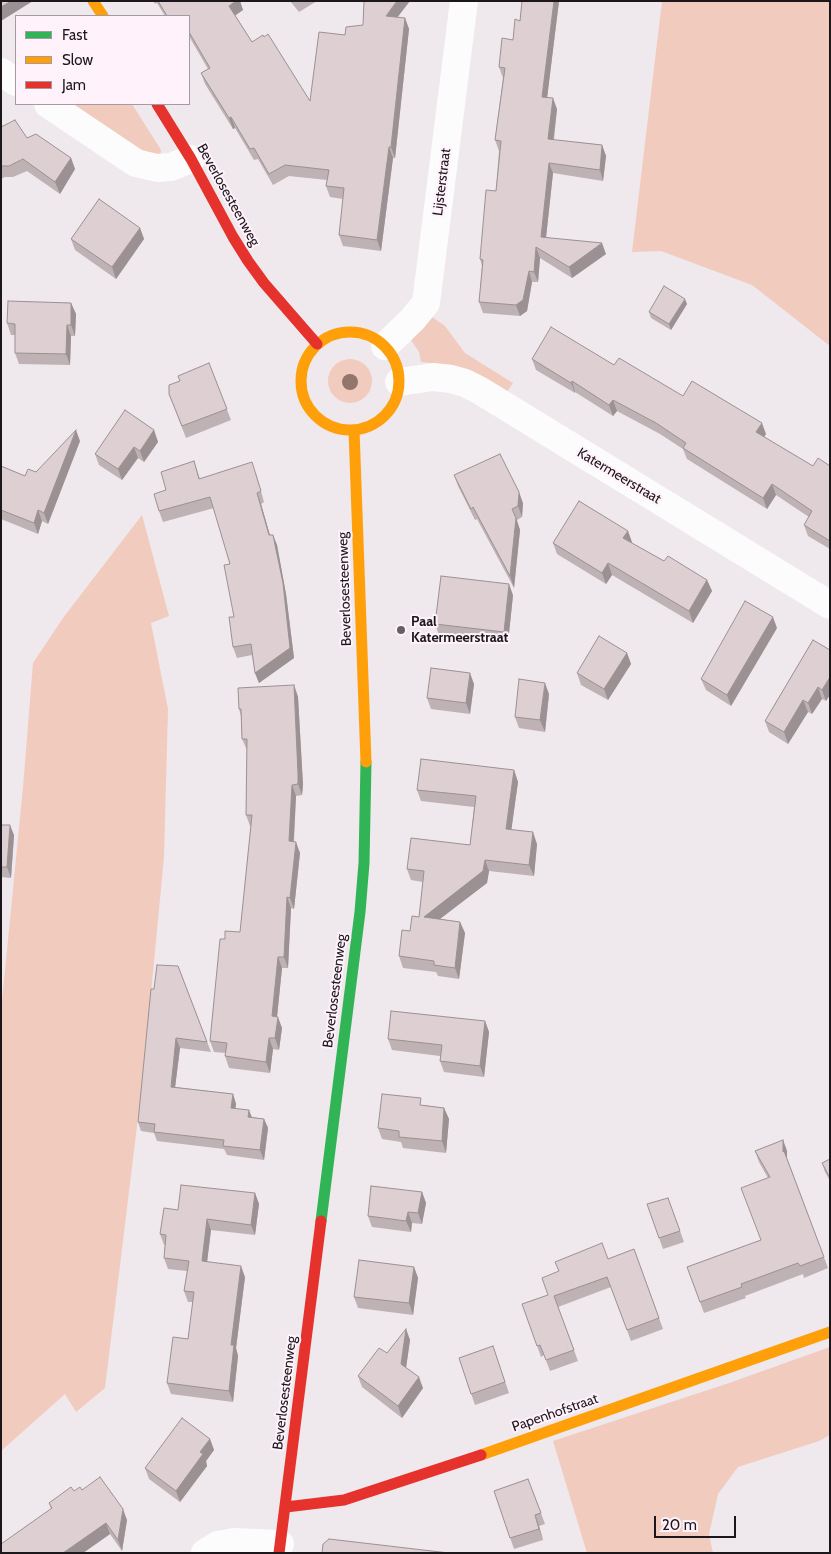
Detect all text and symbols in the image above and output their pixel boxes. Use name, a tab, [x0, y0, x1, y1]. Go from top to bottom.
legend	[15, 15, 190, 105]
text: Fast	[62, 26, 87, 44]
text: Slow	[62, 51, 93, 69]
text: Jam	[62, 76, 86, 94]
street label: Beverlosesteenweg	[193, 141, 263, 249]
street label: Lijsterstraat	[430, 147, 454, 217]
street label: Katermeerstraat	[574, 444, 664, 508]
street label: Beverlosesteenweg	[335, 532, 355, 646]
place label: Paal Katermeerstraat	[411, 614, 508, 646]
marker: Paal Katermeerstraat	[395, 624, 407, 636]
street label: Beverlosesteenweg	[320, 933, 350, 1049]
street label: Beverlosesteenweg	[270, 1335, 300, 1451]
street label: Papenhofstraat	[510, 1390, 600, 1436]
scale bar	[656, 1506, 738, 1538]
text: 20 m	[662, 1516, 697, 1534]

